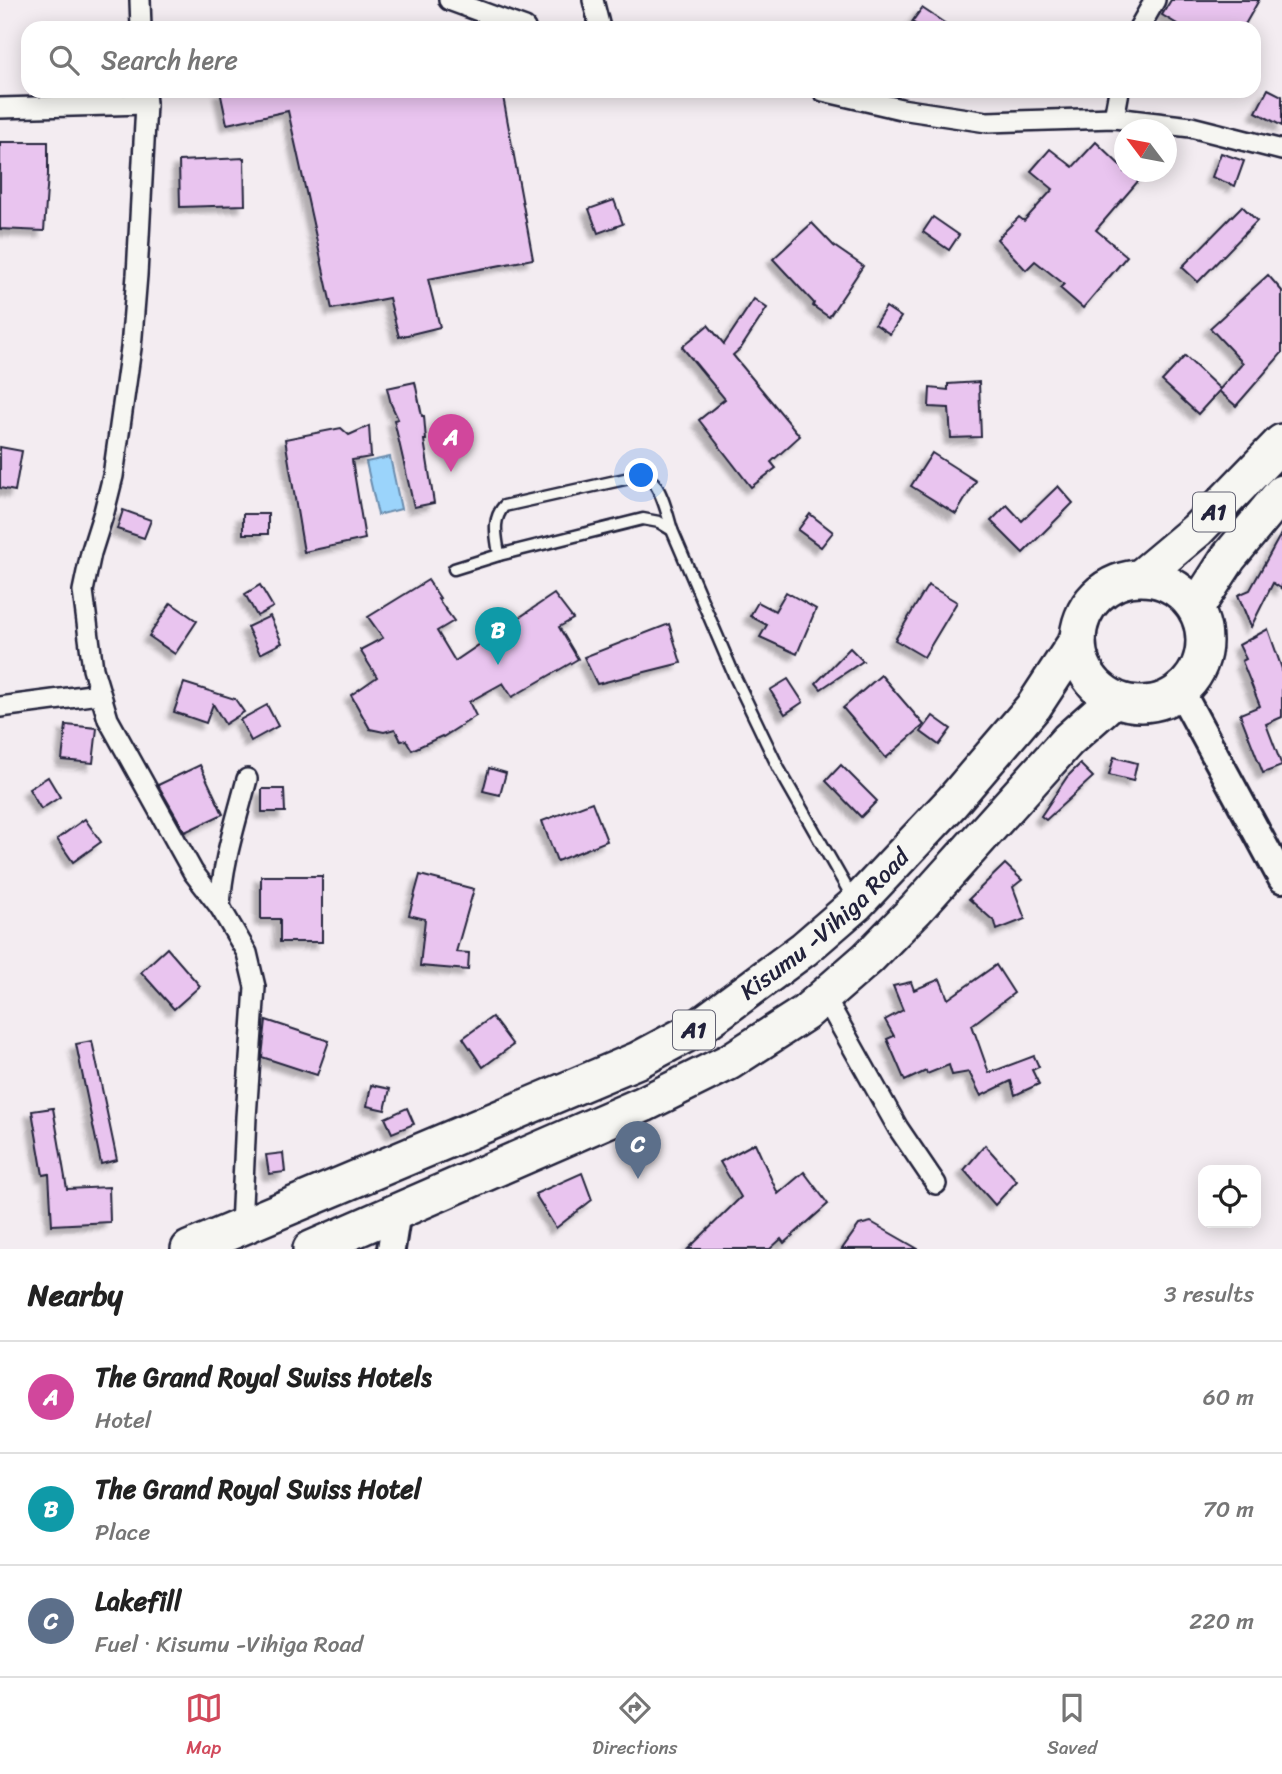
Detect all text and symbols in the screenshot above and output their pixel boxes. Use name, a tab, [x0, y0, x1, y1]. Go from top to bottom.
search box	[21, 21, 1261, 98]
text: Search here	[101, 37, 238, 83]
icon: search	[45, 41, 83, 79]
north arrow	[1114, 119, 1177, 182]
pin: A	[428, 414, 474, 472]
your location	[624, 458, 658, 492]
road number: A1	[1193, 492, 1235, 532]
pin: B	[475, 607, 521, 665]
street label: Kisumu -Vihiga Road	[730, 837, 921, 1011]
road number: A1	[673, 1010, 715, 1050]
pin: C	[615, 1121, 661, 1179]
map controls	[1198, 1165, 1261, 1228]
button: locate	[1198, 1165, 1261, 1228]
text: Nearby	[28, 1268, 123, 1322]
text: 3 results	[1164, 1274, 1254, 1315]
text: The Grand Royal Swiss Hotels	[95, 1354, 432, 1400]
text: A	[43, 1377, 59, 1418]
text: 60 m	[1203, 1377, 1254, 1418]
text: Hotel	[95, 1400, 151, 1441]
text: The Grand Royal Swiss Hotel	[95, 1466, 421, 1512]
text: B	[44, 1489, 58, 1530]
text: 70 m	[1203, 1489, 1254, 1530]
text: Place	[95, 1512, 150, 1553]
text: Lakefill	[95, 1578, 181, 1624]
text: C	[44, 1601, 58, 1642]
text: 220 m	[1189, 1601, 1254, 1642]
text: Fuel · Kisumu -Vihiga Road	[95, 1624, 363, 1665]
tab: Map	[185, 1689, 223, 1764]
tab: Directions	[592, 1689, 678, 1764]
tab: Saved	[1047, 1689, 1097, 1764]

